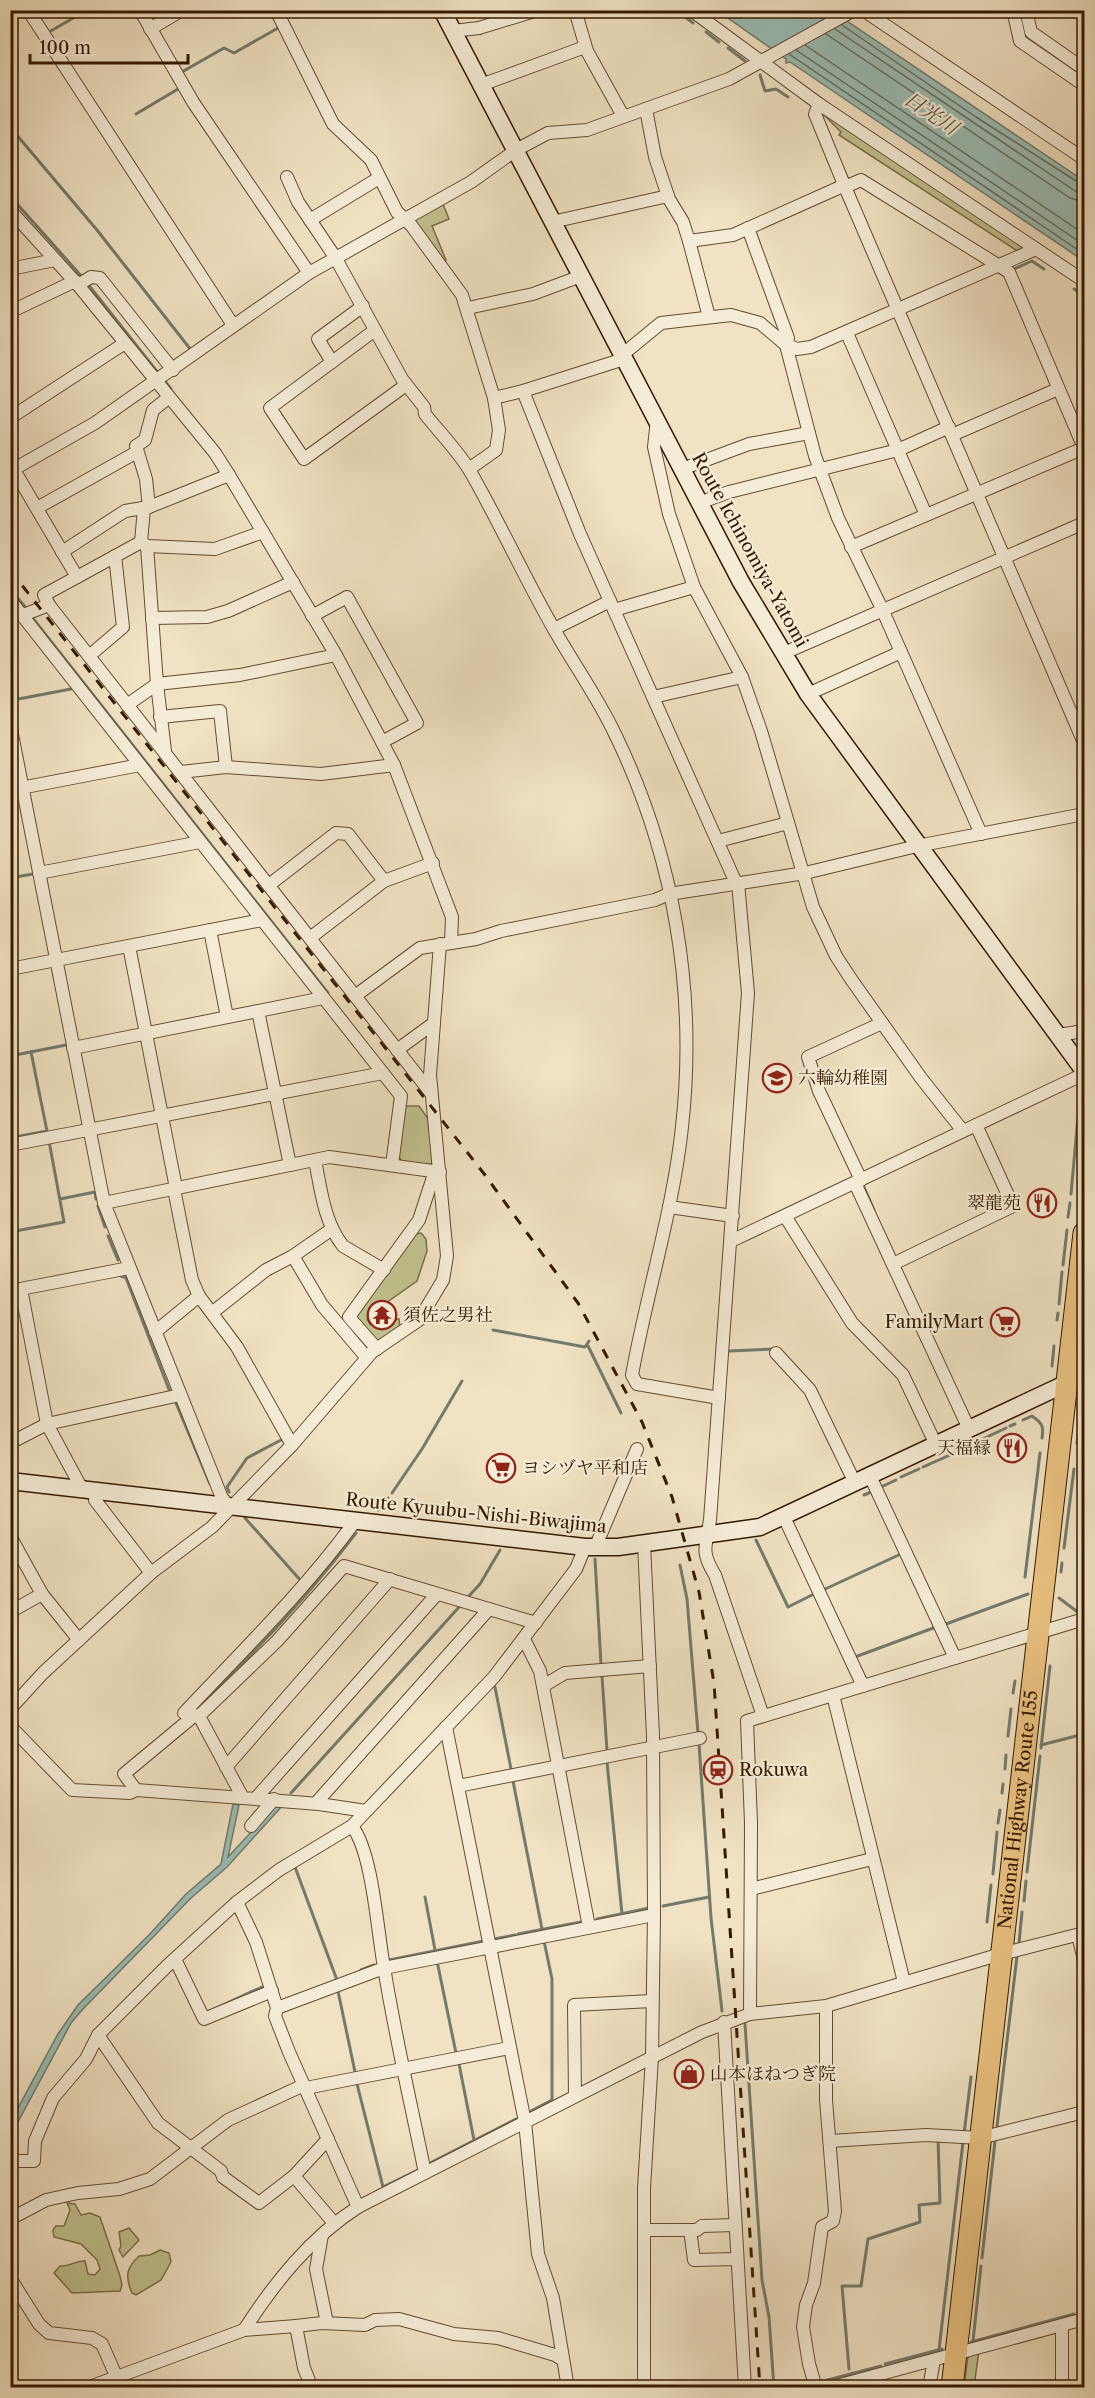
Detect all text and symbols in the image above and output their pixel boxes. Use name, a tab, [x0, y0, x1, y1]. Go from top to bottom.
scale bar	[30, 27, 188, 65]
text: 100 m	[39, 37, 91, 59]
water label: 日光川	[899, 86, 964, 141]
street label: Route Ichinomiya-Yatomi	[687, 449, 813, 652]
school or university icon: 六輪幼稚園	[761, 1062, 793, 1094]
place label: 六輪幼稚園	[798, 1067, 888, 1089]
restaurant icon: 翠龍苑	[1026, 1187, 1058, 1219]
place label: 翠龍苑	[967, 1192, 1021, 1214]
temple icon: 須佐之男社	[366, 1299, 398, 1331]
place label: 須佐之男社	[403, 1304, 493, 1326]
supermarket icon: FamilyMart	[989, 1306, 1021, 1338]
place label: FamilyMart	[885, 1311, 985, 1333]
restaurant icon: 天福縁	[996, 1432, 1028, 1464]
place label: 天福縁	[937, 1437, 991, 1459]
supermarket icon: ヨシヅヤ平和店	[485, 1452, 517, 1484]
place label: ヨシヅヤ平和店	[522, 1457, 648, 1479]
street label: Route Kyuubu-Nishi-Biwajima	[344, 1488, 608, 1538]
street label: National Highway Route 155	[994, 1689, 1043, 1930]
station icon: Rokuwa	[702, 1754, 734, 1786]
place label: Rokuwa	[739, 1759, 809, 1781]
shop icon: 山本ほねつぎ院	[673, 2058, 705, 2090]
place label: 山本ほねつぎ院	[710, 2063, 836, 2085]

